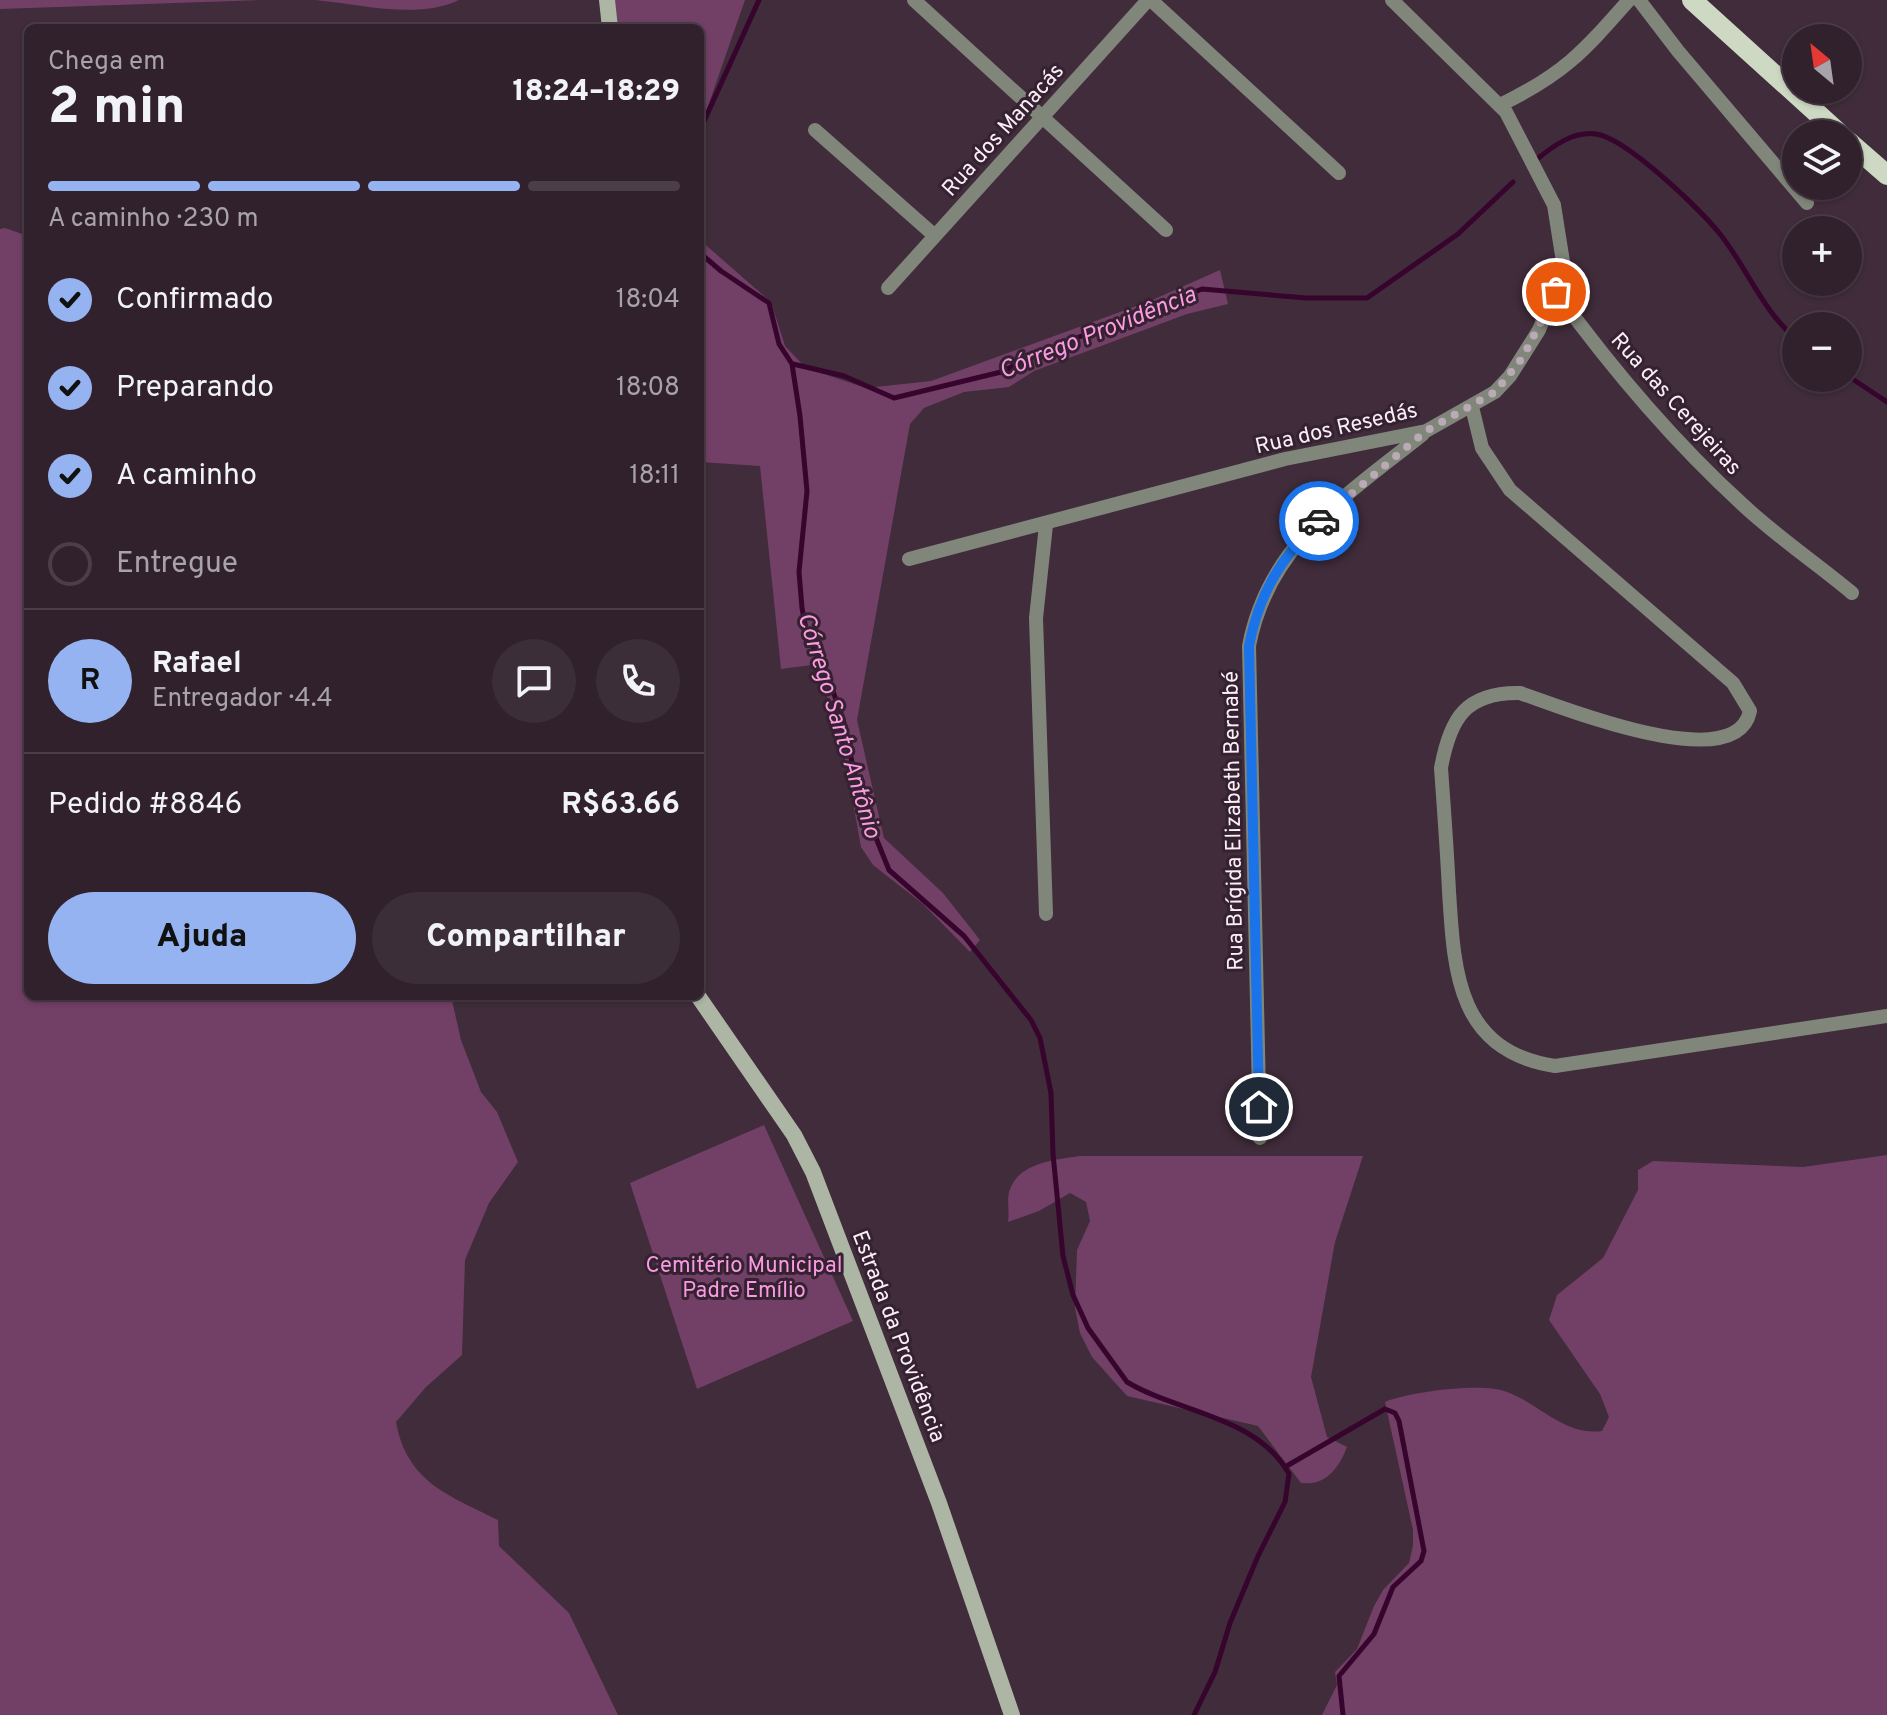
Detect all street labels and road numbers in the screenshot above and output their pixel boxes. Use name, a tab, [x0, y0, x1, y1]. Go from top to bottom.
street label: Rua dos Manacás	[937, 59, 1071, 203]
street label: Rua das Cerejeiras	[1604, 328, 1746, 481]
street label: Rua dos Resedás	[1253, 398, 1420, 461]
street label: Rua Brígida Elizabeth Bernabé	[1218, 671, 1251, 971]
street label: Estrada da Providência	[845, 1227, 950, 1447]

